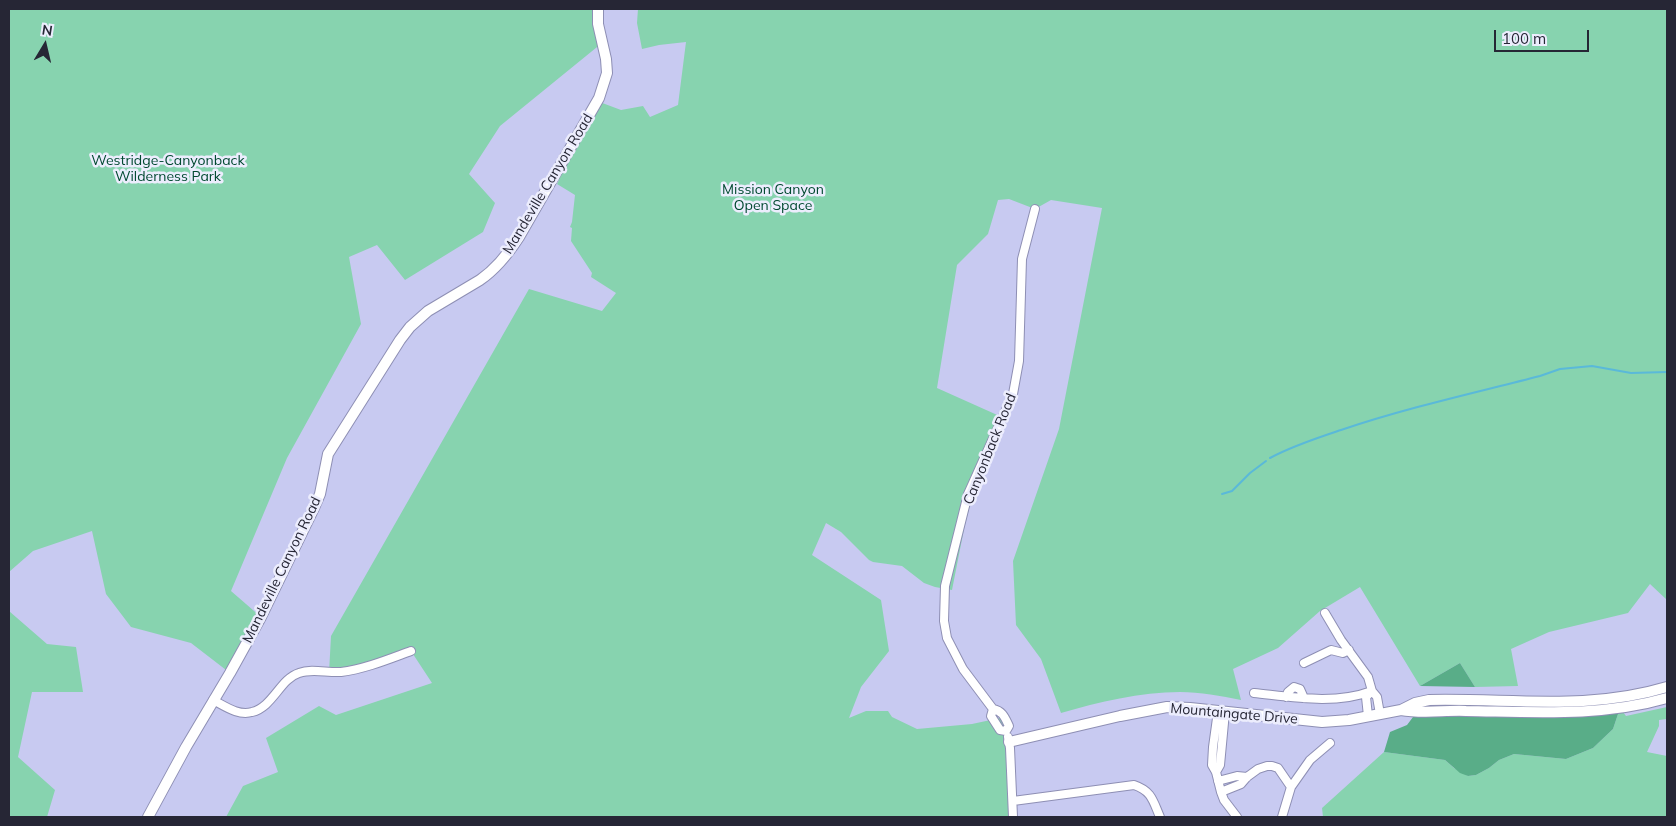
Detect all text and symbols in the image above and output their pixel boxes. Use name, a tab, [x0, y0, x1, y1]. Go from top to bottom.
north arrow	[20, 20, 70, 70]
text: N	[41, 20, 54, 40]
scale bar	[1496, 20, 1591, 52]
text: 100 m	[1502, 29, 1546, 48]
street label: Mandeville Canyon Road	[499, 111, 597, 257]
park label: Westridge-Canyonback Wilderness Park	[91, 153, 245, 186]
park label: Mission Canyon Open Space	[722, 182, 824, 214]
street label: Canyonback Road	[960, 391, 1020, 507]
street label: Mandeville Canyon Road	[239, 494, 325, 646]
street label: Mountaingate Drive	[1170, 700, 1298, 728]

